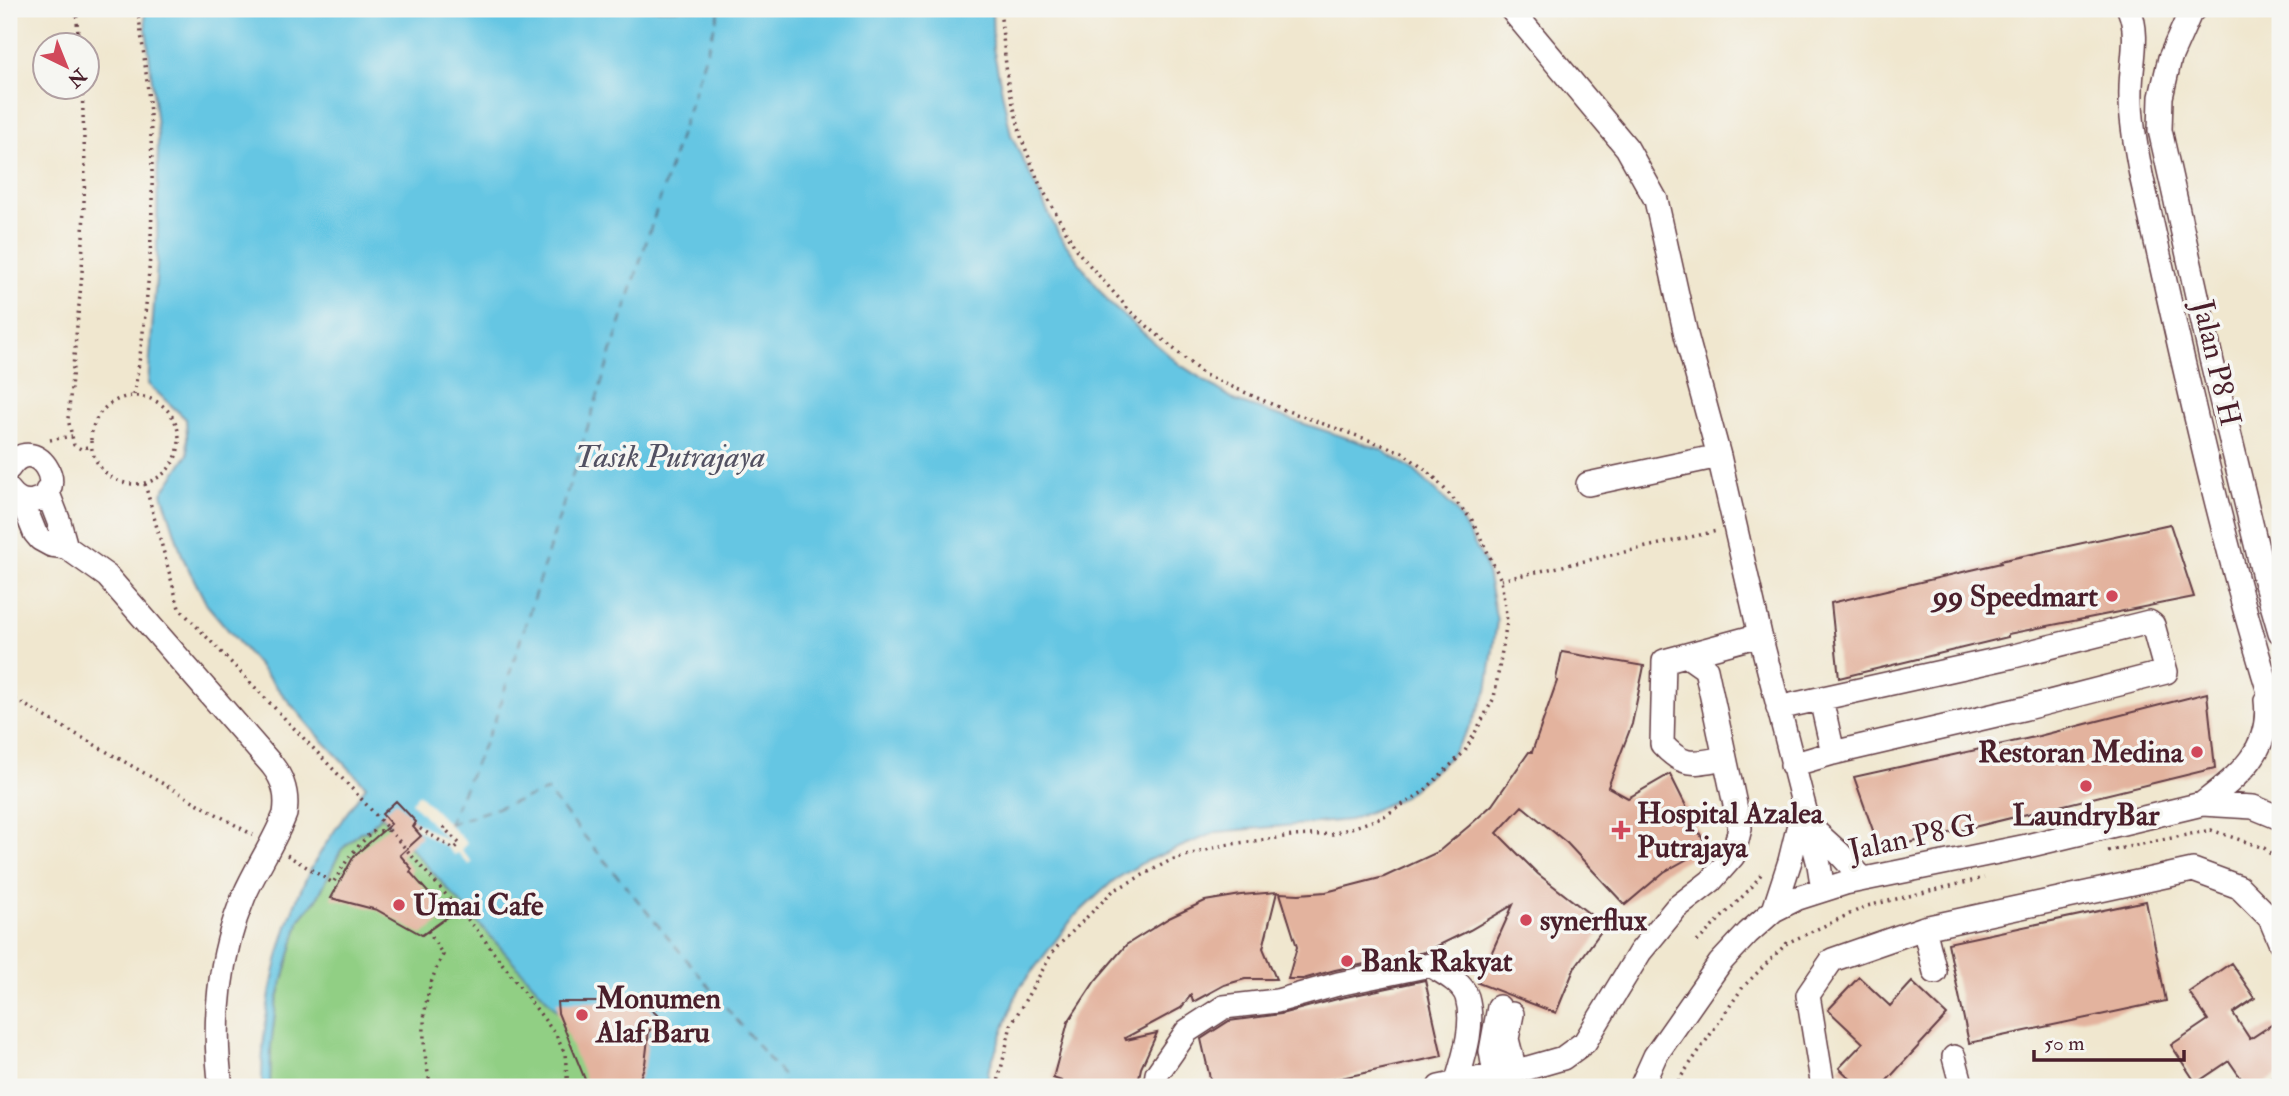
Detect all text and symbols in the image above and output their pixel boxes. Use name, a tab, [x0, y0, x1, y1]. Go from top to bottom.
north arrow	[32, 32, 102, 102]
text: N	[62, 62, 92, 93]
street label: Jalan P8 H	[2184, 296, 2249, 430]
water label: Tasik Putrajaya	[575, 437, 765, 477]
place label: 99 Speedmart	[1930, 578, 2098, 615]
marker: 99 Speedmart	[2104, 588, 2120, 604]
place label: Restoran Medina	[1978, 734, 2185, 771]
marker: Restoran Medina	[2189, 744, 2205, 760]
marker: LaundryBar	[2078, 778, 2094, 794]
place label: Hospital Azalea Putrajaya	[1637, 795, 1825, 866]
place label: LaundryBar	[2013, 797, 2160, 834]
street label: Jalan P8 G	[1844, 806, 1979, 869]
marker: Hospital Azalea Putrajaya	[1611, 820, 1631, 840]
place label: Umai Cafe	[413, 887, 544, 924]
marker: Umai Cafe	[391, 897, 407, 913]
place label: synerflux	[1540, 902, 1648, 939]
marker: synerflux	[1518, 912, 1534, 928]
place label: Bank Rakyat	[1361, 943, 1513, 980]
marker: Bank Rakyat	[1339, 953, 1355, 969]
place label: Monumen Alaf Baru	[594, 980, 721, 1051]
marker: Monumen Alaf Baru	[574, 1007, 590, 1023]
scale bar	[2034, 1019, 2184, 1063]
text: 50 m	[2044, 1030, 2085, 1057]

